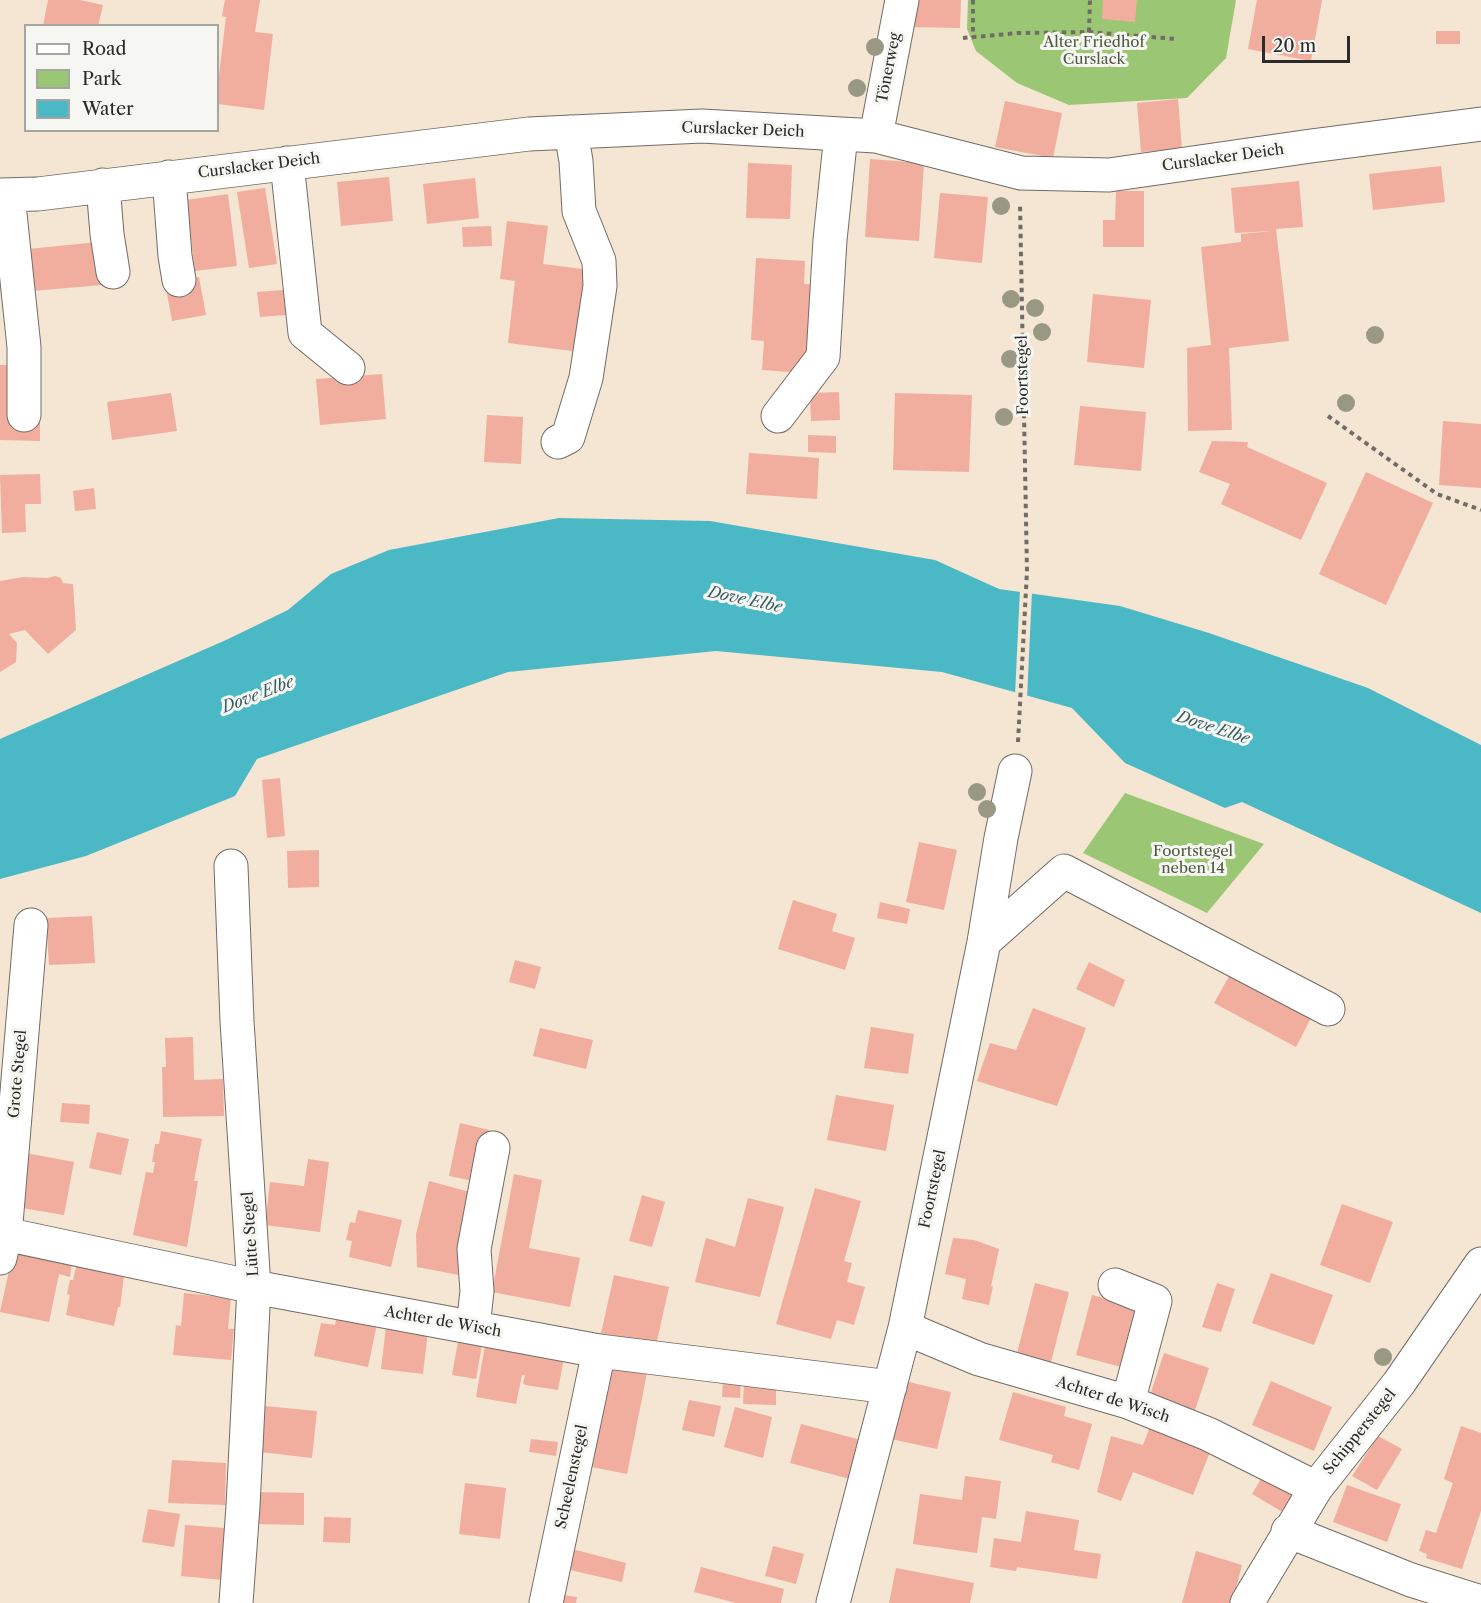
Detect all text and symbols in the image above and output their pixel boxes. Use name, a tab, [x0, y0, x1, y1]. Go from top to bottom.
legend	[24, 24, 219, 132]
scale bar	[1265, 24, 1354, 62]
street label: Tönerweg	[873, 31, 905, 105]
park label: Alter Friedhof Curslack	[1043, 34, 1145, 69]
text: 20 m	[1273, 35, 1316, 57]
text: Road	[82, 38, 127, 60]
text: Park	[82, 68, 121, 90]
text: Water	[82, 98, 134, 120]
street label: Curslacker Deich	[681, 119, 805, 141]
street label: Curslacker Deich	[1161, 141, 1285, 175]
street label: Curslacker Deich	[197, 150, 321, 182]
street label: Foortstegel	[1013, 335, 1033, 415]
water label: Dove Elbe	[706, 583, 784, 617]
water label: Dove Elbe	[219, 673, 297, 717]
water label: Dove Elbe	[1174, 707, 1252, 749]
park label: Foortstegel neben 14	[1153, 843, 1233, 878]
street label: Grote Stegel	[5, 1029, 31, 1119]
street label: Foortstegel	[916, 1148, 950, 1230]
street label: Lütte Stegel	[239, 1191, 263, 1277]
street label: Achter de Wisch	[383, 1303, 503, 1341]
street label: Achter de Wisch	[1054, 1373, 1172, 1427]
street label: Schipperstegel	[1320, 1386, 1400, 1478]
street label: Scheelenstegel	[552, 1423, 592, 1531]

